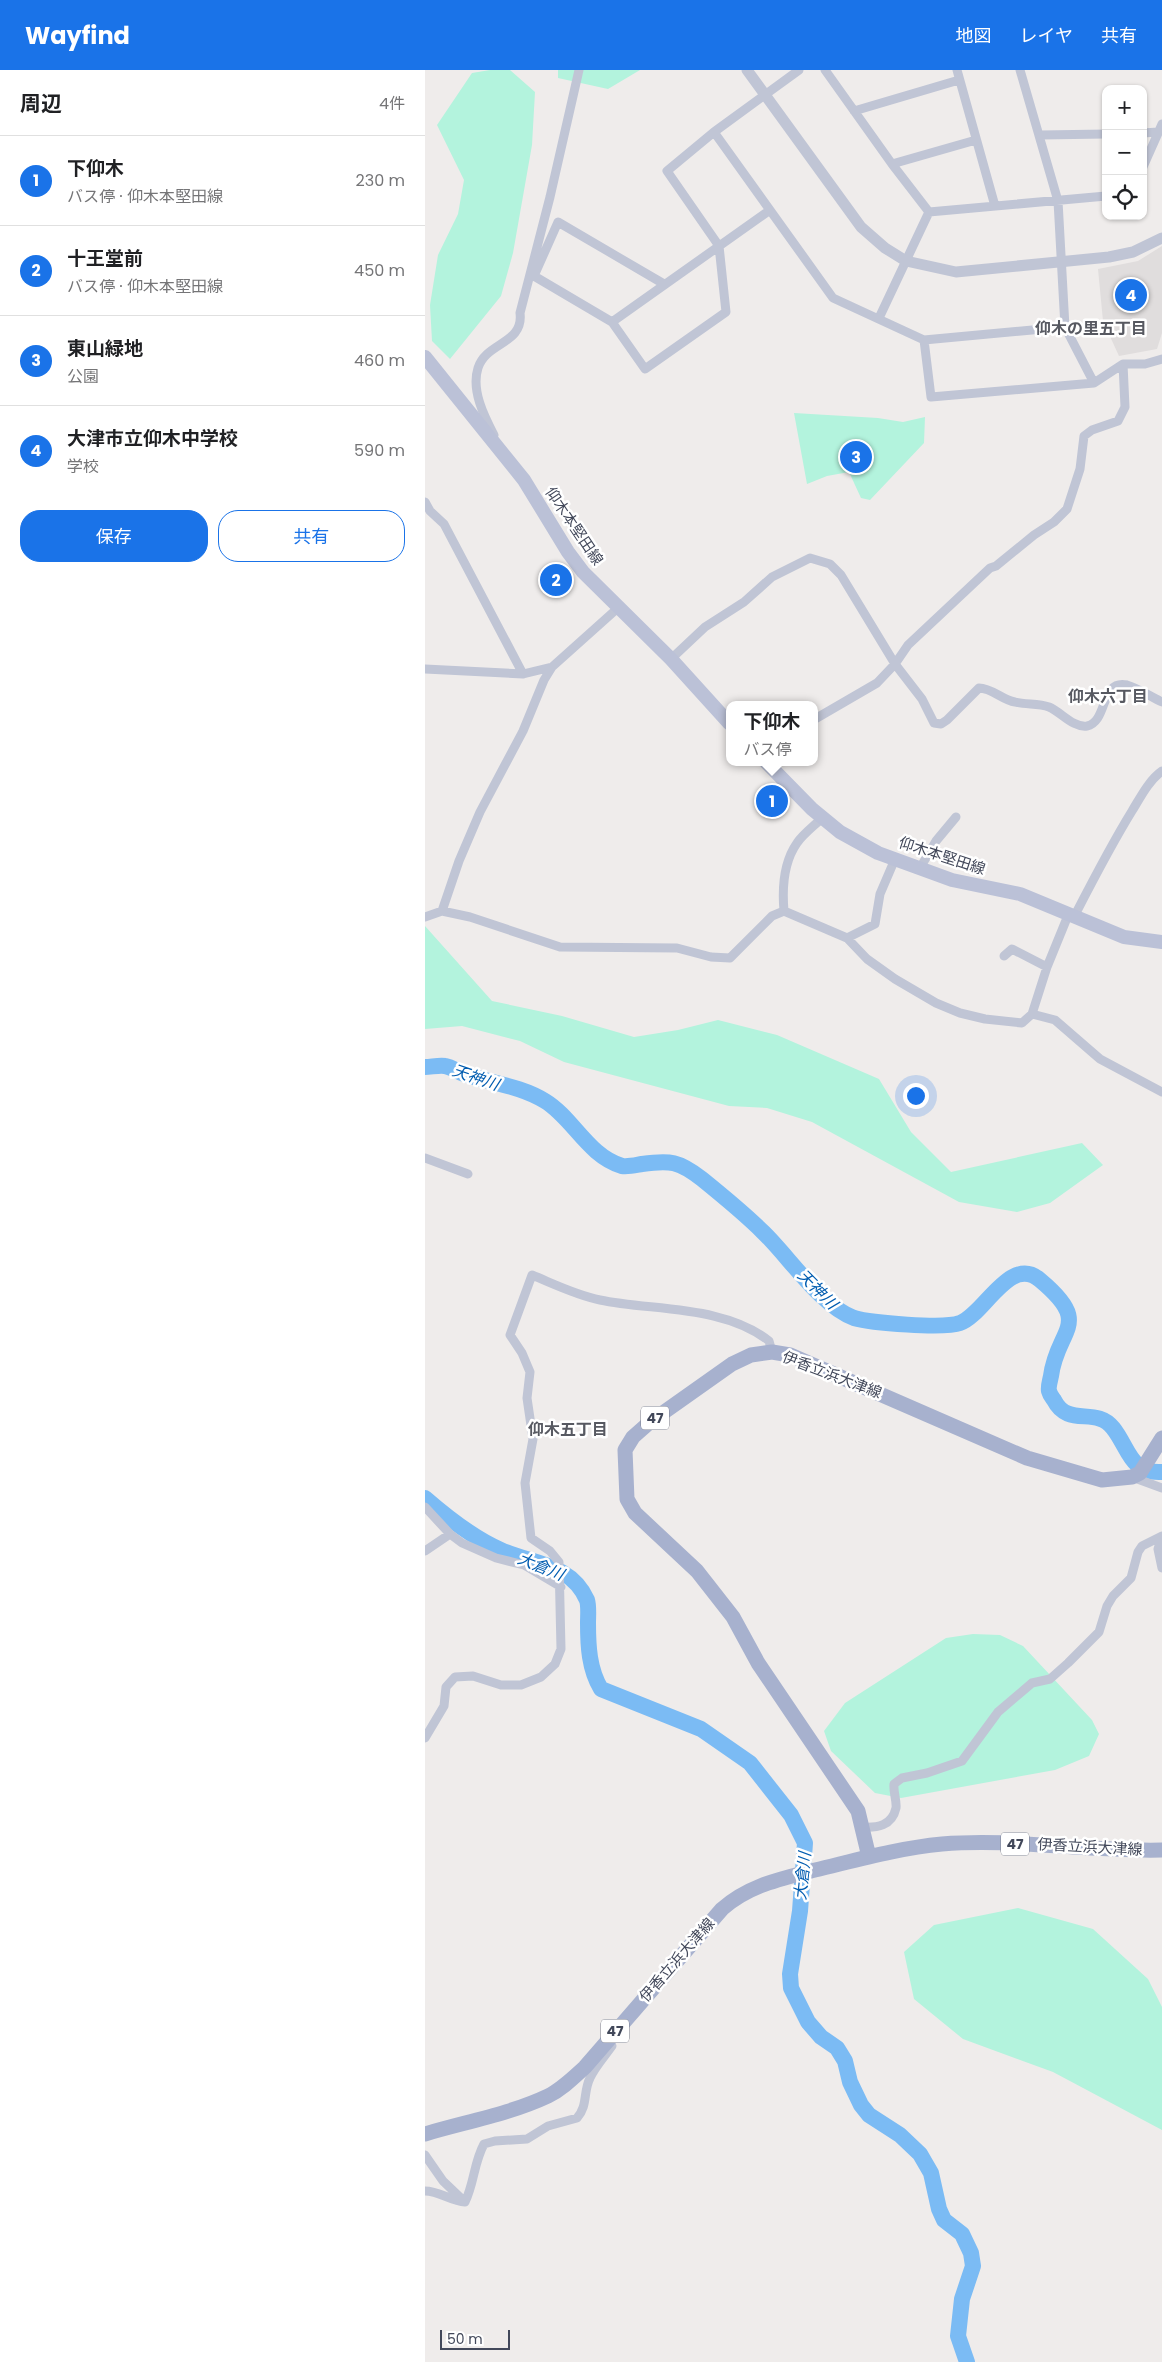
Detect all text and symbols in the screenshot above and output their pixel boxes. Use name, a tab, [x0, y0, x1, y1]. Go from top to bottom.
text: Wayfind	[25, 19, 130, 52]
text: 地図	[956, 23, 992, 48]
text: レイヤ	[1020, 23, 1073, 48]
text: 共有	[1101, 23, 1137, 48]
map controls	[1102, 85, 1147, 220]
button: +	[1102, 85, 1147, 130]
text: 周辺	[20, 89, 62, 118]
text: 4件	[379, 92, 405, 115]
button: −	[1102, 130, 1147, 175]
text: 下仰木	[67, 155, 124, 182]
text: 1	[33, 169, 39, 192]
text: 230 m	[356, 169, 405, 192]
button: locate	[1102, 175, 1147, 220]
text: バス停 · 仰木本堅田線	[67, 185, 223, 208]
text: 十王堂前	[67, 245, 143, 272]
text: 2	[31, 259, 41, 282]
text: 450 m	[354, 259, 405, 282]
text: バス停 · 仰木本堅田線	[67, 275, 223, 298]
pin: 4	[1115, 276, 1147, 314]
district label: 仰木の里五丁目	[1035, 317, 1147, 340]
text: 東山緑地	[67, 335, 143, 362]
text: 3	[31, 349, 41, 372]
text: 460 m	[354, 349, 405, 372]
text: 公園	[67, 365, 99, 388]
text: 大津市立仰木中学校	[67, 425, 238, 452]
pin: 3	[840, 438, 872, 476]
text: 4	[31, 439, 41, 462]
text: 590 m	[354, 439, 405, 462]
text: 学校	[67, 455, 99, 478]
street label: 仰木本堅田線	[540, 482, 608, 569]
button: 保存	[20, 510, 208, 562]
button: 共有	[218, 510, 405, 562]
pin: 2	[540, 561, 572, 599]
district label: 仰木六丁目	[1068, 685, 1148, 708]
popup	[726, 701, 818, 766]
text: 下仰木	[743, 708, 801, 735]
text: バス停	[743, 738, 792, 761]
pin: 1	[756, 782, 788, 820]
street label: 仰木本堅田線	[895, 831, 988, 879]
water label: 天神川	[449, 1059, 504, 1097]
your location	[903, 1083, 929, 1109]
water label: 天神川	[793, 1264, 844, 1316]
street label: 伊香立浜大津線	[779, 1346, 885, 1403]
road number: 47	[641, 1406, 669, 1430]
district label: 仰木五丁目	[528, 1418, 608, 1441]
water label: 大倉川	[514, 1547, 569, 1587]
road number: 47	[1001, 1832, 1029, 1856]
street label: 伊香立浜大津線	[1037, 1833, 1143, 1860]
water label: 大倉川	[789, 1849, 817, 1901]
street label: 伊香立浜大津線	[634, 1913, 719, 2006]
road number: 47	[601, 2020, 629, 2042]
scale bar	[440, 2327, 510, 2350]
text: 50 m	[447, 2329, 483, 2349]

